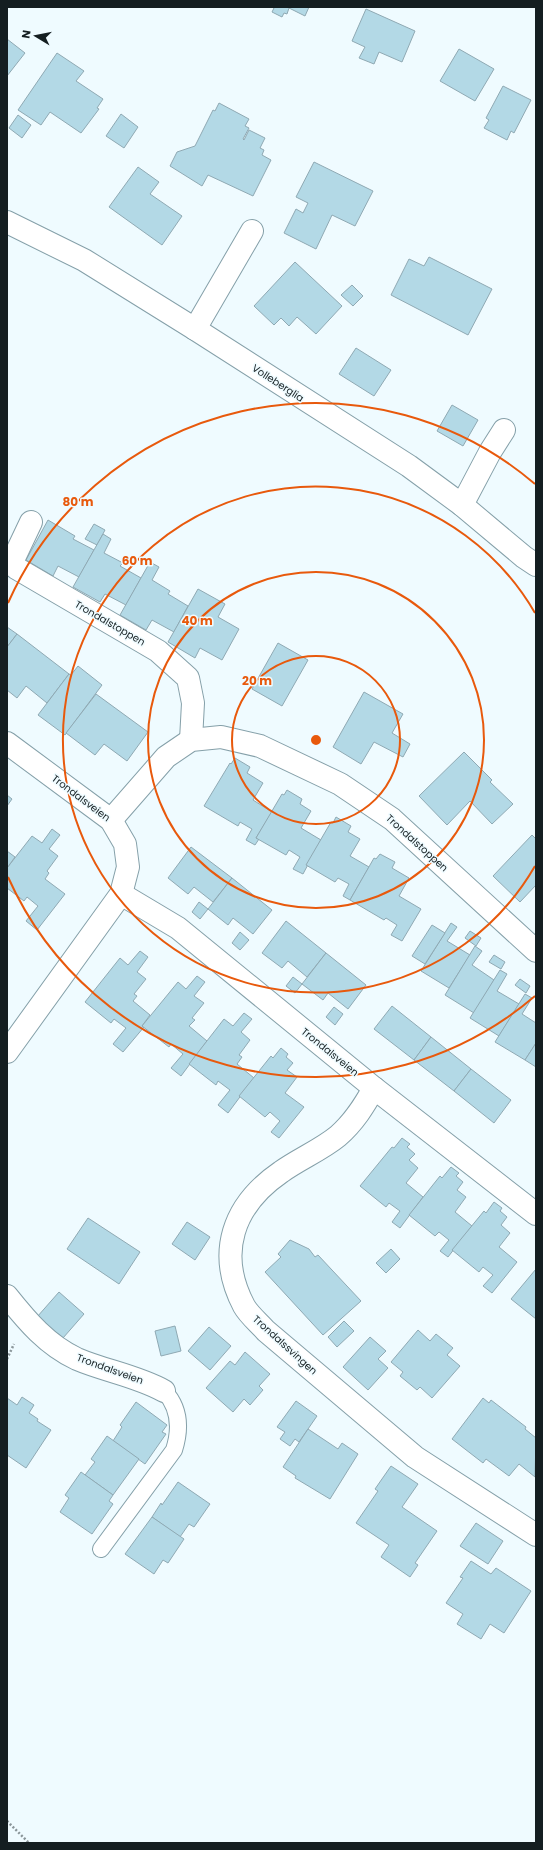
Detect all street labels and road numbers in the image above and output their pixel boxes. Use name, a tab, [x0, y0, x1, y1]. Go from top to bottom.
street label: Volleberglia	[249, 361, 307, 405]
street label: Trondalstoppen	[72, 597, 148, 649]
street label: Trondalsveien	[49, 771, 113, 825]
street label: Trondalstoppen	[383, 811, 451, 875]
street label: Trondalsveien	[298, 1024, 362, 1080]
street label: Trondalssvingen	[249, 1312, 321, 1378]
street label: Trondalsveien	[75, 1350, 145, 1388]

